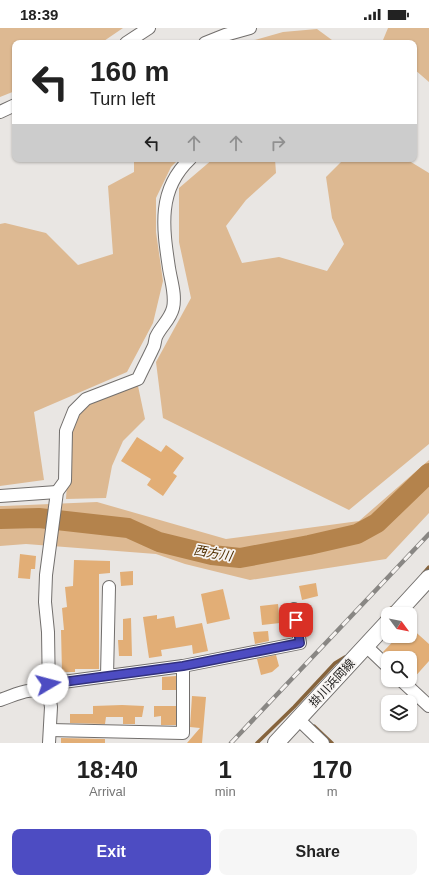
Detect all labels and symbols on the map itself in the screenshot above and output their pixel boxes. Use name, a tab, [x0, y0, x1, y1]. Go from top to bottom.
water label: 西方川	[192, 542, 235, 564]
pin	[279, 603, 313, 637]
north arrow	[381, 607, 417, 643]
street label: 掛川浜岡線	[306, 656, 358, 710]
position arrow	[27, 663, 69, 705]

